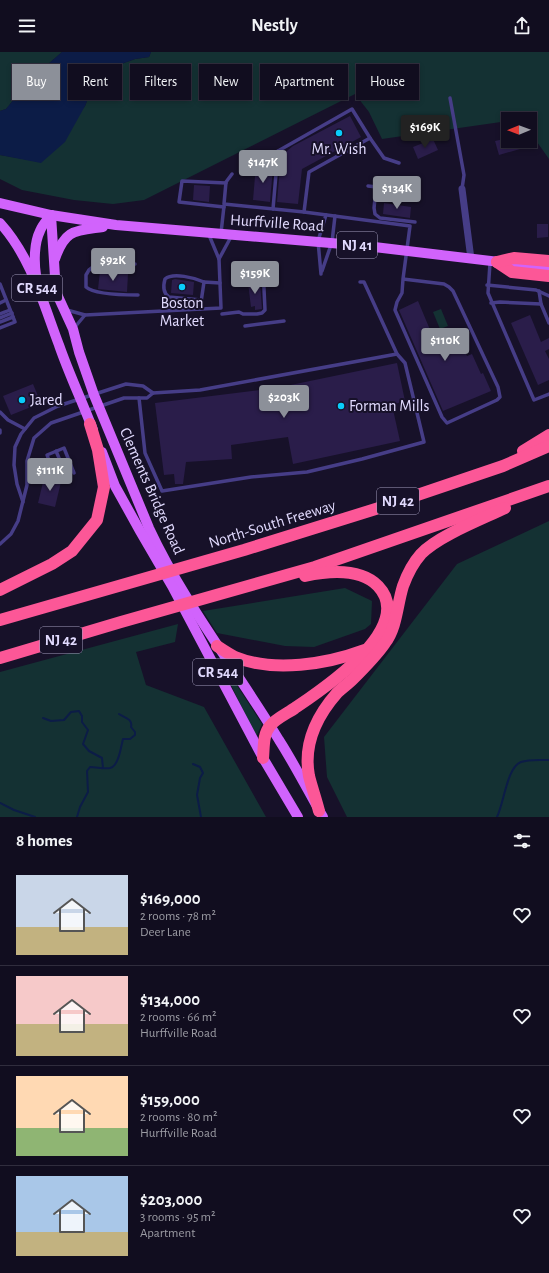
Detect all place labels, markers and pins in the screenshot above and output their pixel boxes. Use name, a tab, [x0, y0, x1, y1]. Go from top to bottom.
pin: $169K	[397, 115, 453, 149]
marker: Mr. Wish	[334, 128, 344, 138]
place label: Mr. Wish	[312, 141, 367, 157]
pin: $147K	[235, 150, 291, 184]
pin: $134K	[369, 176, 425, 210]
pin: $92K	[89, 248, 137, 282]
pin: $159K	[227, 261, 283, 295]
marker: Boston Market	[177, 282, 187, 292]
place label: Boston Market	[160, 295, 204, 329]
pin: $110K	[417, 328, 473, 362]
pin: $203K	[256, 385, 312, 419]
place label: Jared	[30, 392, 63, 408]
marker: Jared	[17, 395, 27, 405]
place label: Forman Mills	[349, 398, 430, 414]
marker: Forman Mills	[336, 401, 346, 411]
pin: $111K	[22, 458, 78, 492]

